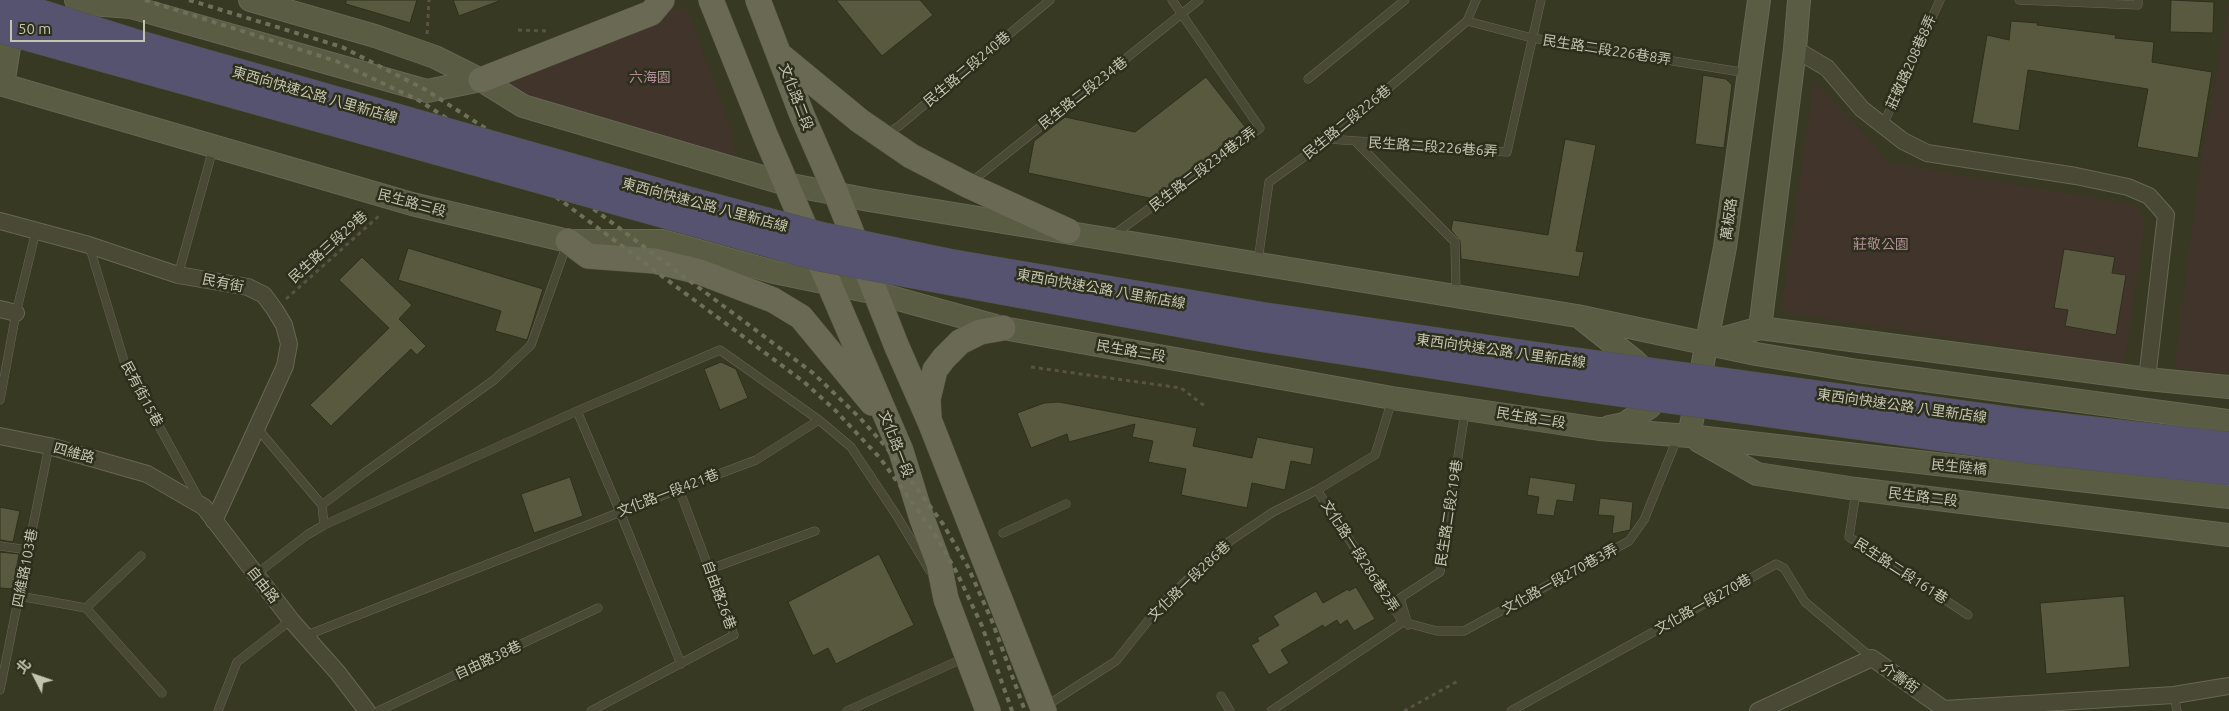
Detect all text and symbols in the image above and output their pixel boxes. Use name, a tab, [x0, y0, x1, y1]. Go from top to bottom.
scale bar	[12, 10, 148, 42]
street label: 莊敬路208巷8弄	[1883, 12, 1939, 112]
text: 50 m	[18, 20, 51, 37]
street label: 民生路二段240巷	[920, 28, 1014, 110]
street label: 民生路二段226巷8弄	[1542, 32, 1672, 68]
street label: 民生路二段234巷	[1035, 53, 1131, 133]
street label: 文化路二段	[776, 61, 816, 133]
street label: 東西向快速公路 八里新店線	[230, 63, 400, 127]
park label: 六海園	[629, 69, 671, 85]
street label: 民生路二段226巷	[1300, 82, 1394, 162]
street label: 民生路二段234巷2弄	[1146, 123, 1260, 215]
street label: 民生路二段226巷6弄	[1368, 134, 1498, 160]
street label: 東西向快速公路 八里新店線	[620, 175, 790, 235]
street label: 民生路三段	[376, 186, 448, 220]
street label: 萬板路	[1718, 197, 1740, 241]
street label: 民生路三段29巷	[285, 207, 371, 287]
park label: 莊敬公園	[1853, 236, 1909, 252]
street label: 東西向快速公路 八里新店線	[1015, 266, 1187, 312]
street label: 民有街	[201, 271, 245, 295]
street label: 東西向快速公路 八里新店線	[1415, 331, 1587, 371]
street label: 民生路二段	[1095, 337, 1167, 365]
street label: 民有街15巷	[118, 358, 166, 430]
street label: 東西向快速公路 八里新店線	[1816, 386, 1988, 426]
street label: 民生路二段	[1495, 404, 1567, 432]
street label: 文化路一段	[876, 408, 916, 480]
street label: 四維路	[52, 439, 96, 467]
street label: 民生陸橋	[1930, 456, 1988, 478]
street label: 民生路二段219巷	[1432, 459, 1466, 567]
street label: 文化路一段421巷	[615, 466, 721, 520]
street label: 民生路二段	[1887, 484, 1959, 510]
street label: 文化路一段286巷2弄	[1318, 497, 1402, 615]
street label: 四維路103巷	[9, 527, 41, 609]
street label: 民生路二段161巷	[1851, 535, 1951, 607]
street label: 文化路一段286巷	[1144, 538, 1234, 624]
street label: 文化路一段270巷3弄	[1499, 540, 1621, 618]
street label: 自由路26巷	[699, 558, 739, 632]
street label: 自由路	[243, 563, 283, 607]
street label: 文化路一段270巷	[1652, 571, 1754, 637]
street label: 自由路38巷	[452, 637, 524, 683]
north arrow	[10, 651, 60, 701]
text: 北	[13, 656, 34, 677]
street label: 介壽街	[1878, 659, 1922, 697]

